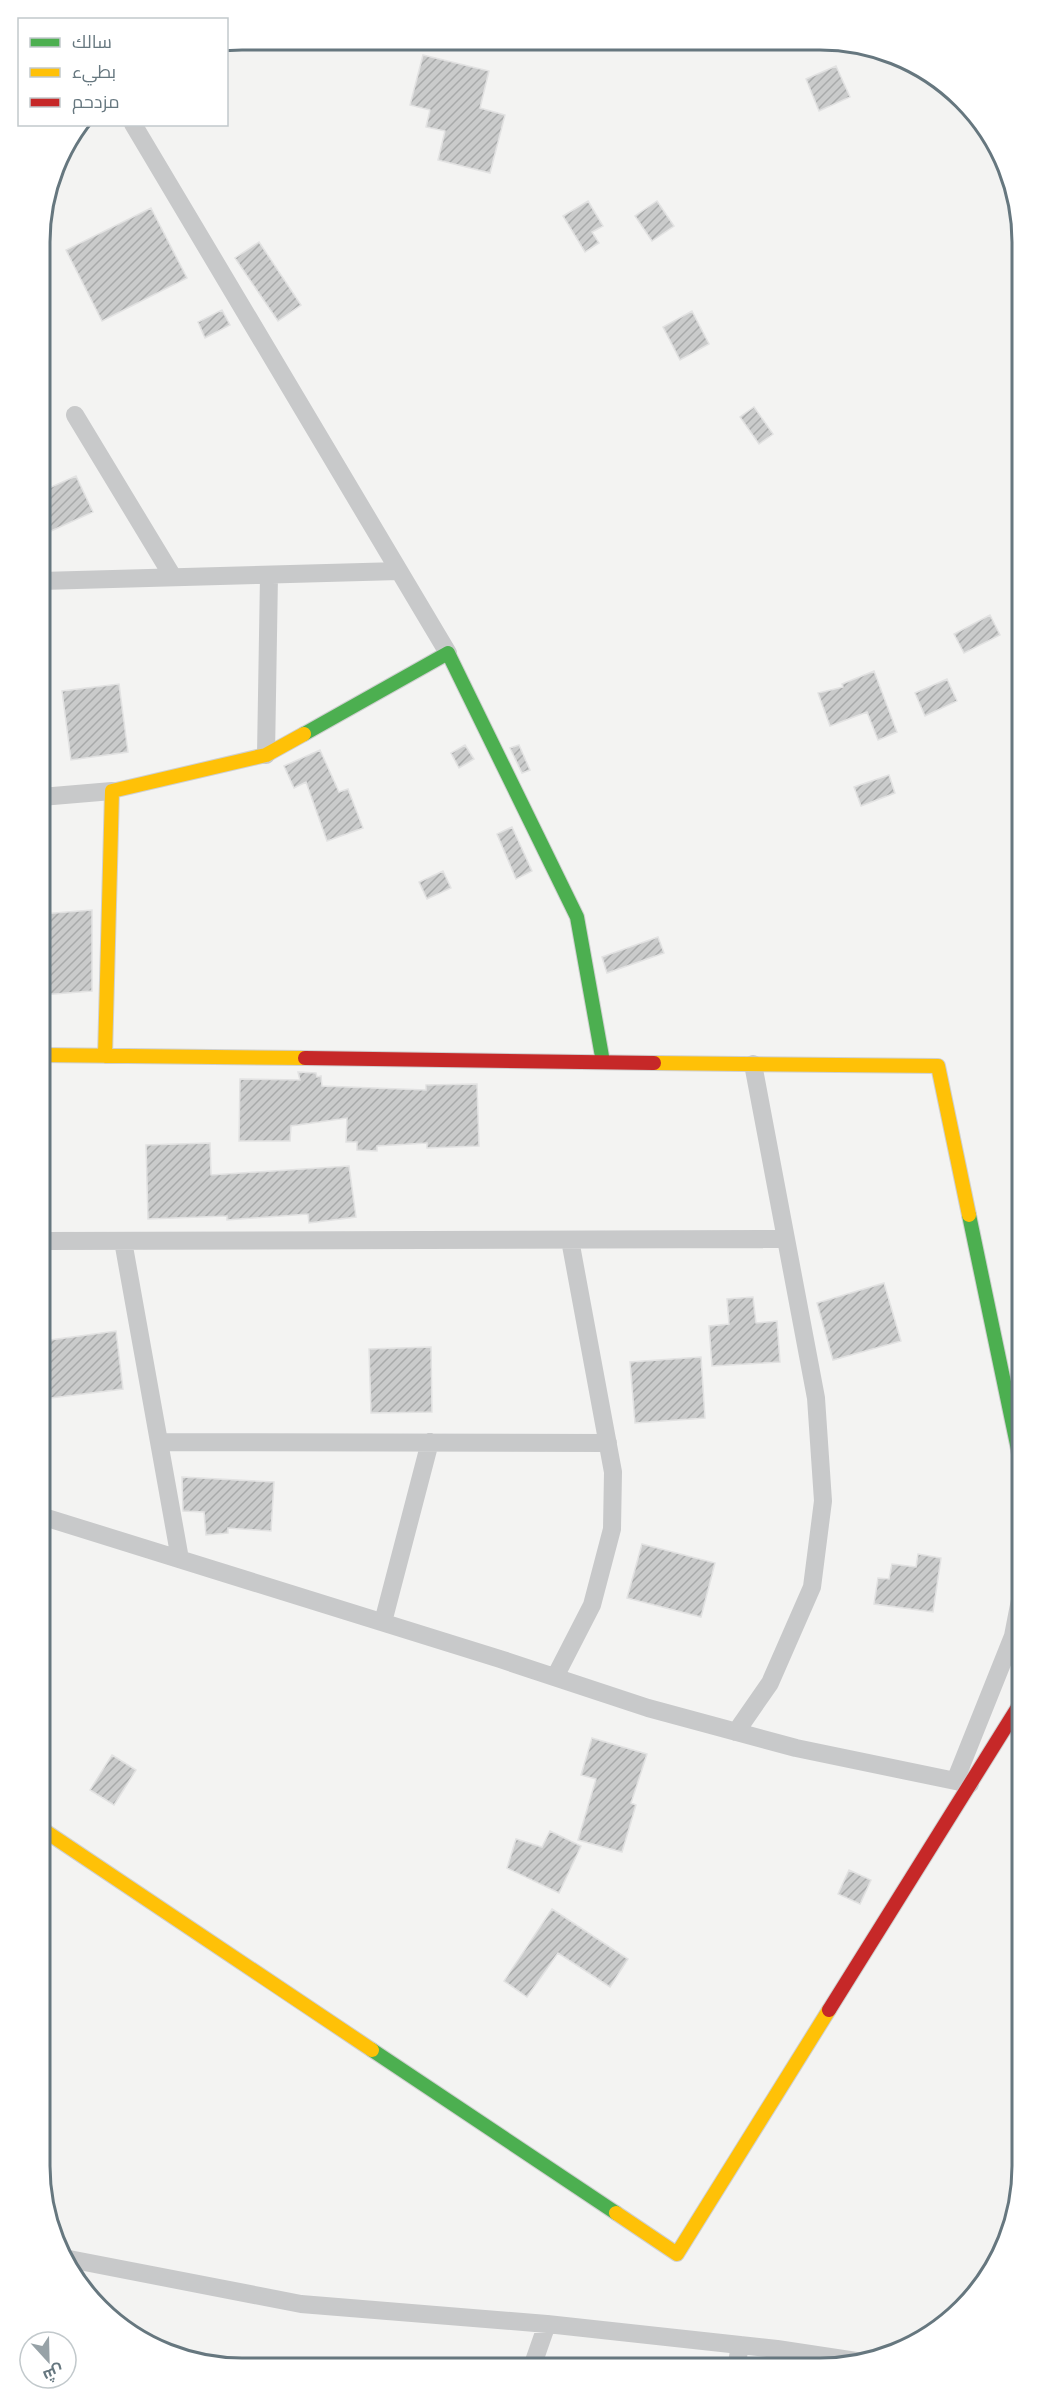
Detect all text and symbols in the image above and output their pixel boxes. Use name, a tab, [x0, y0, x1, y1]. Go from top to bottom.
legend	[18, 18, 228, 126]
text: سالك	[72, 34, 112, 52]
text: بطيء	[72, 64, 116, 86]
text: مزدحم	[72, 94, 120, 114]
north arrow	[18, 2330, 78, 2390]
text: ش	[40, 2361, 66, 2385]

